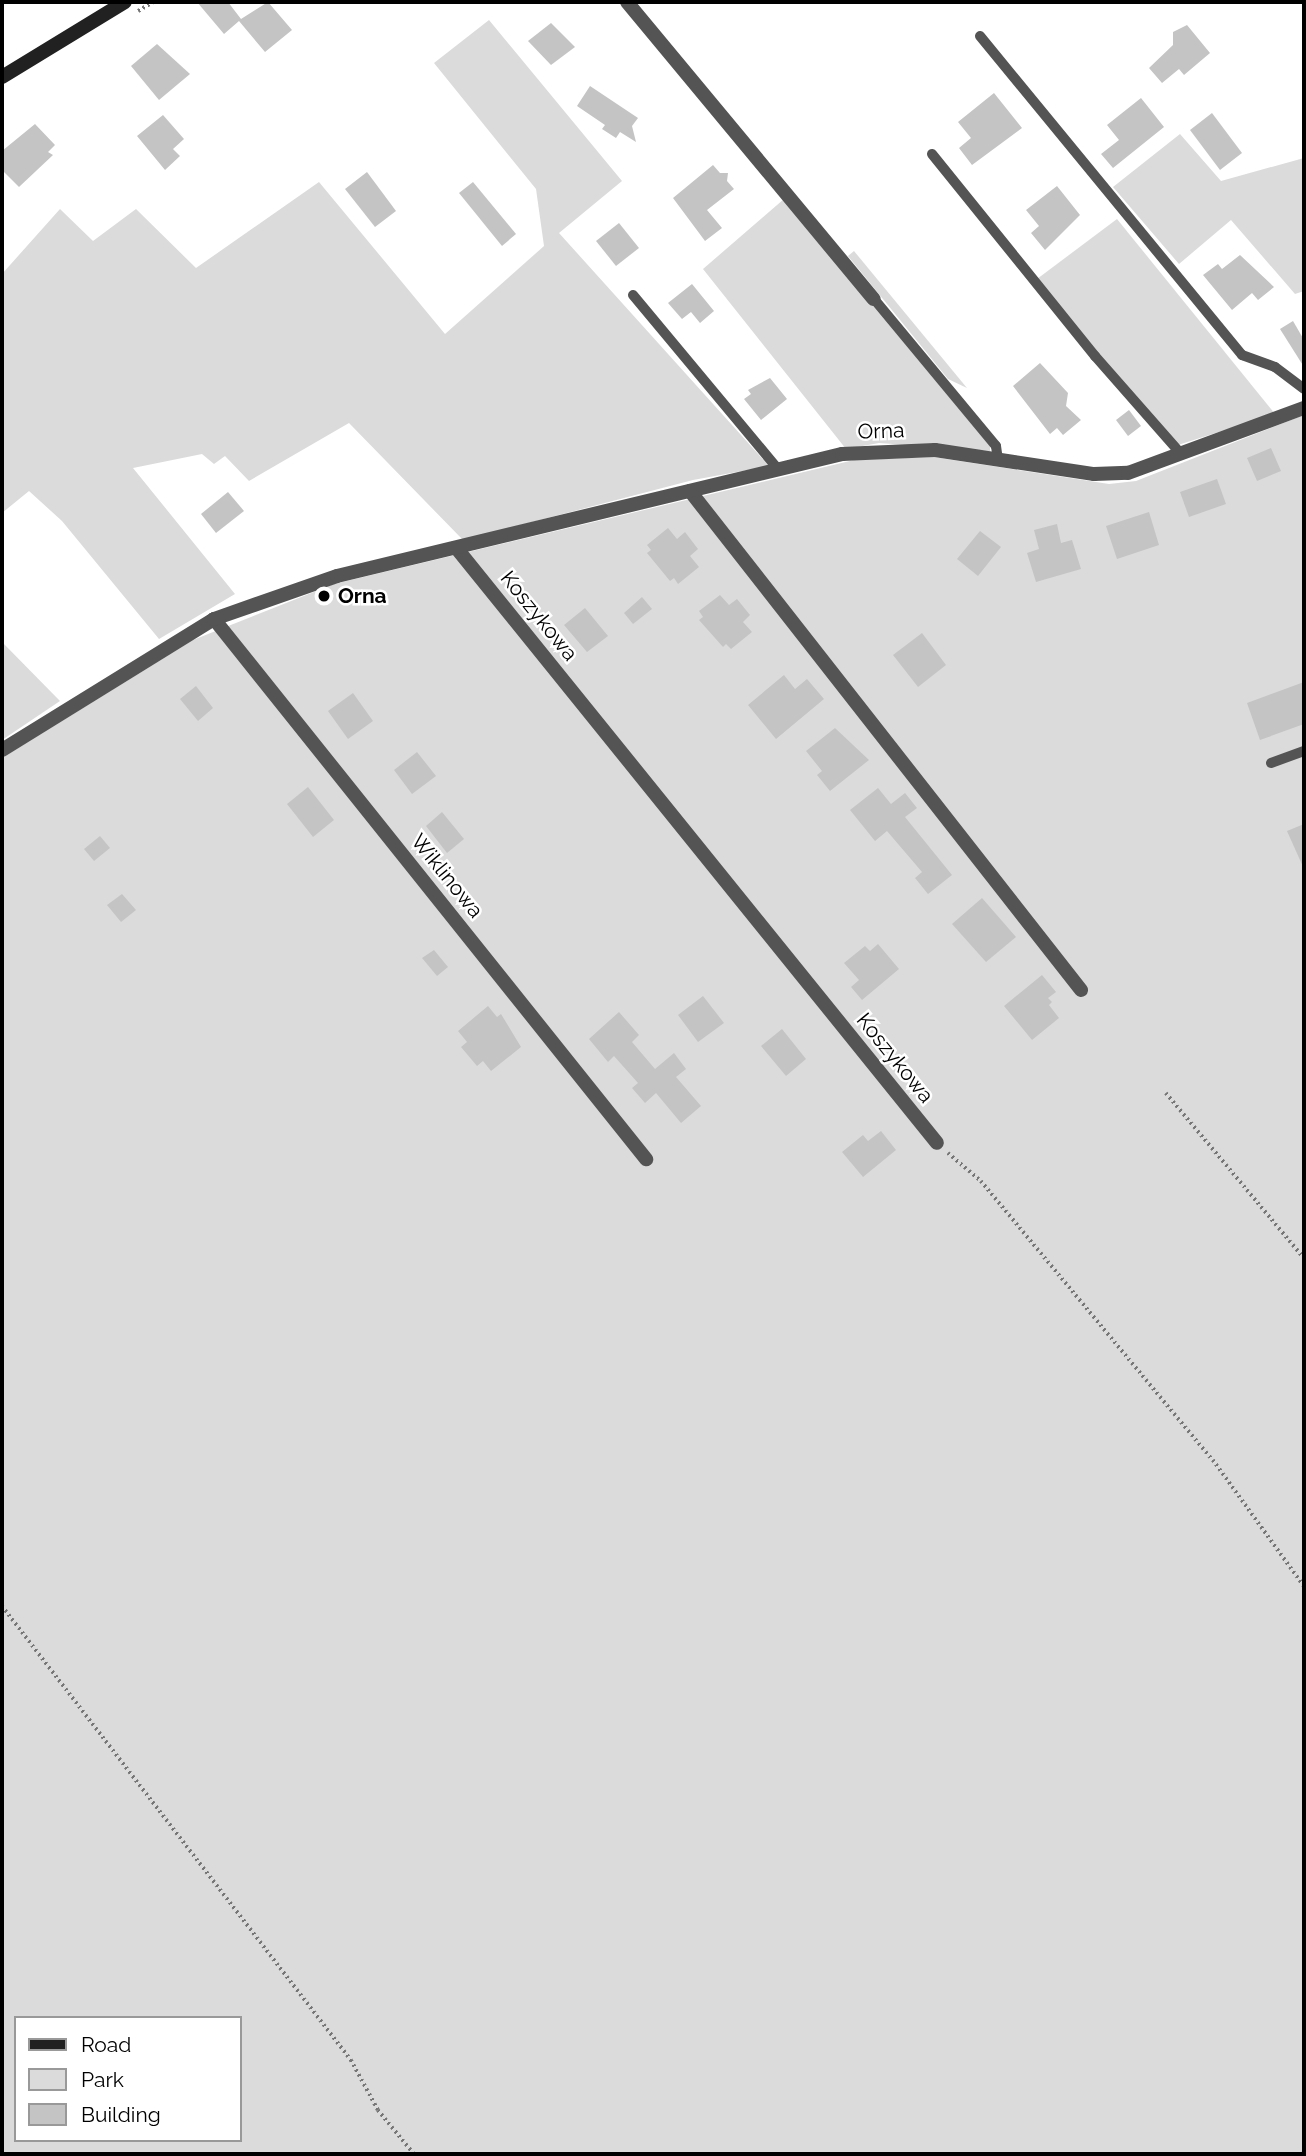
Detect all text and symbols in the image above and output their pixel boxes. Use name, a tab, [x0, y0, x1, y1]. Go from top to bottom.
street label: Orna	[857, 418, 905, 444]
street label: Koszykowa	[495, 566, 583, 666]
place label: Orna	[338, 583, 387, 609]
marker: Orna	[316, 588, 332, 604]
street label: Wiklinowa	[406, 829, 488, 923]
street label: Koszykowa	[851, 1008, 939, 1108]
legend	[14, 2016, 242, 2142]
text: Road	[81, 2032, 131, 2057]
text: Park	[81, 2067, 124, 2092]
text: Building	[81, 2102, 161, 2127]

